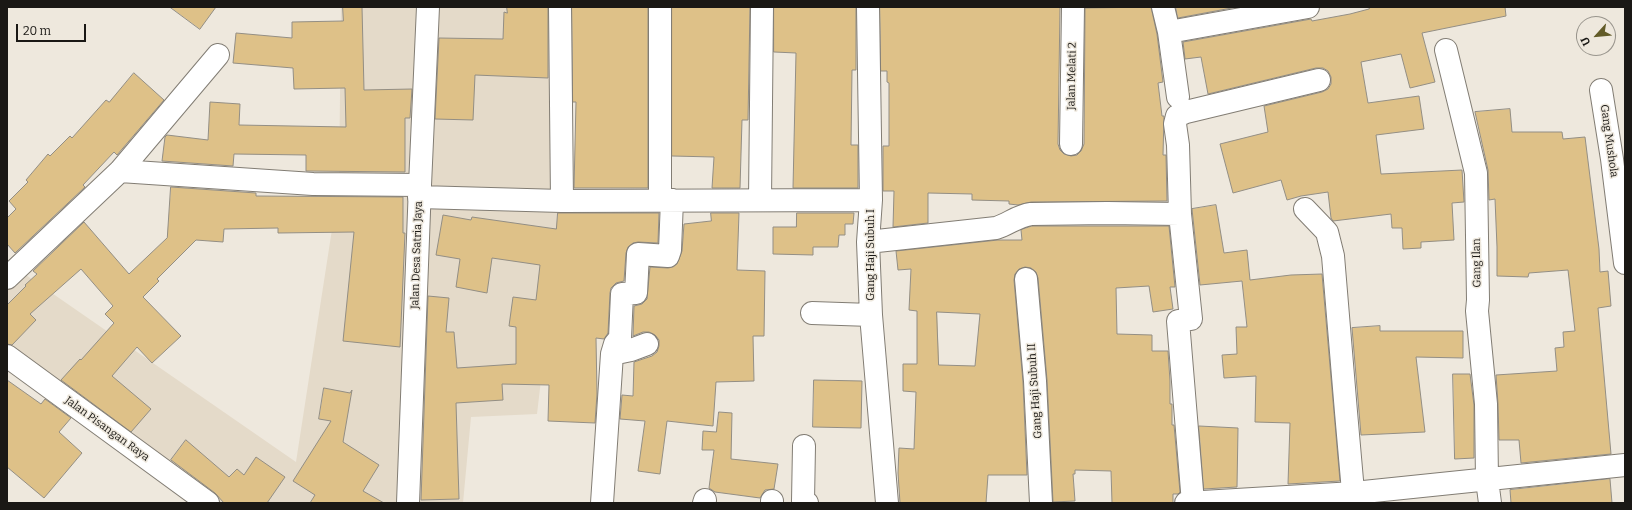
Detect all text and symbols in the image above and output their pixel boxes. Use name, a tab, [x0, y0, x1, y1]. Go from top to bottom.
scale bar	[18, 16, 88, 42]
north arrow	[1576, 16, 1616, 56]
text: 20 m	[23, 24, 51, 38]
text: U	[1578, 35, 1593, 48]
street label: Jalan Melati 2	[1065, 42, 1079, 110]
street label: Gang Mushola	[1597, 104, 1621, 178]
street label: Jalan Desa Satria Jaya	[409, 201, 425, 309]
street label: Gang Haji Subuh I	[864, 209, 878, 301]
street label: Gang Ilan	[1470, 238, 1484, 288]
street label: Gang Haji Subuh II	[1025, 343, 1045, 439]
street label: Jalan Pisangan Raya	[62, 394, 152, 464]

